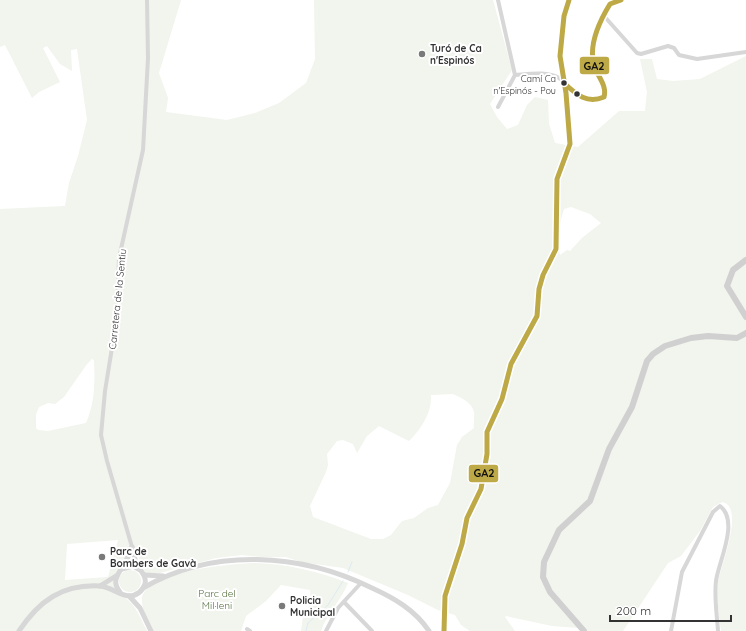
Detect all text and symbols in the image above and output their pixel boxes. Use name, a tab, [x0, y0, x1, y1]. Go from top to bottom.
place label: Turó de Ca n'Espinós	[430, 42, 482, 67]
marker: Turó de Ca n'Espinós	[417, 49, 427, 59]
line badge: GA2	[579, 56, 610, 75]
text: GA2	[584, 59, 604, 73]
place label: Camí Ca n'Espinós - Pou	[493, 73, 556, 96]
marker: Camí Ca n'Espinós - Pou	[559, 78, 569, 88]
unlabelled marker	[572, 89, 582, 99]
street label: Carretera de la Sentiu	[106, 248, 129, 350]
line badge: GA2	[468, 464, 499, 483]
text: GA2	[474, 466, 494, 480]
place label: Parc de Bombers de Gavà	[110, 545, 196, 570]
marker: Parc de Bombers de Gavà	[97, 552, 107, 562]
park label: Parc del Mil·leni	[198, 587, 236, 612]
place label: Policia Municipal	[290, 594, 335, 619]
scale bar	[610, 597, 731, 623]
marker: Policia Municipal	[277, 601, 287, 611]
text: 200 m	[616, 603, 651, 618]

